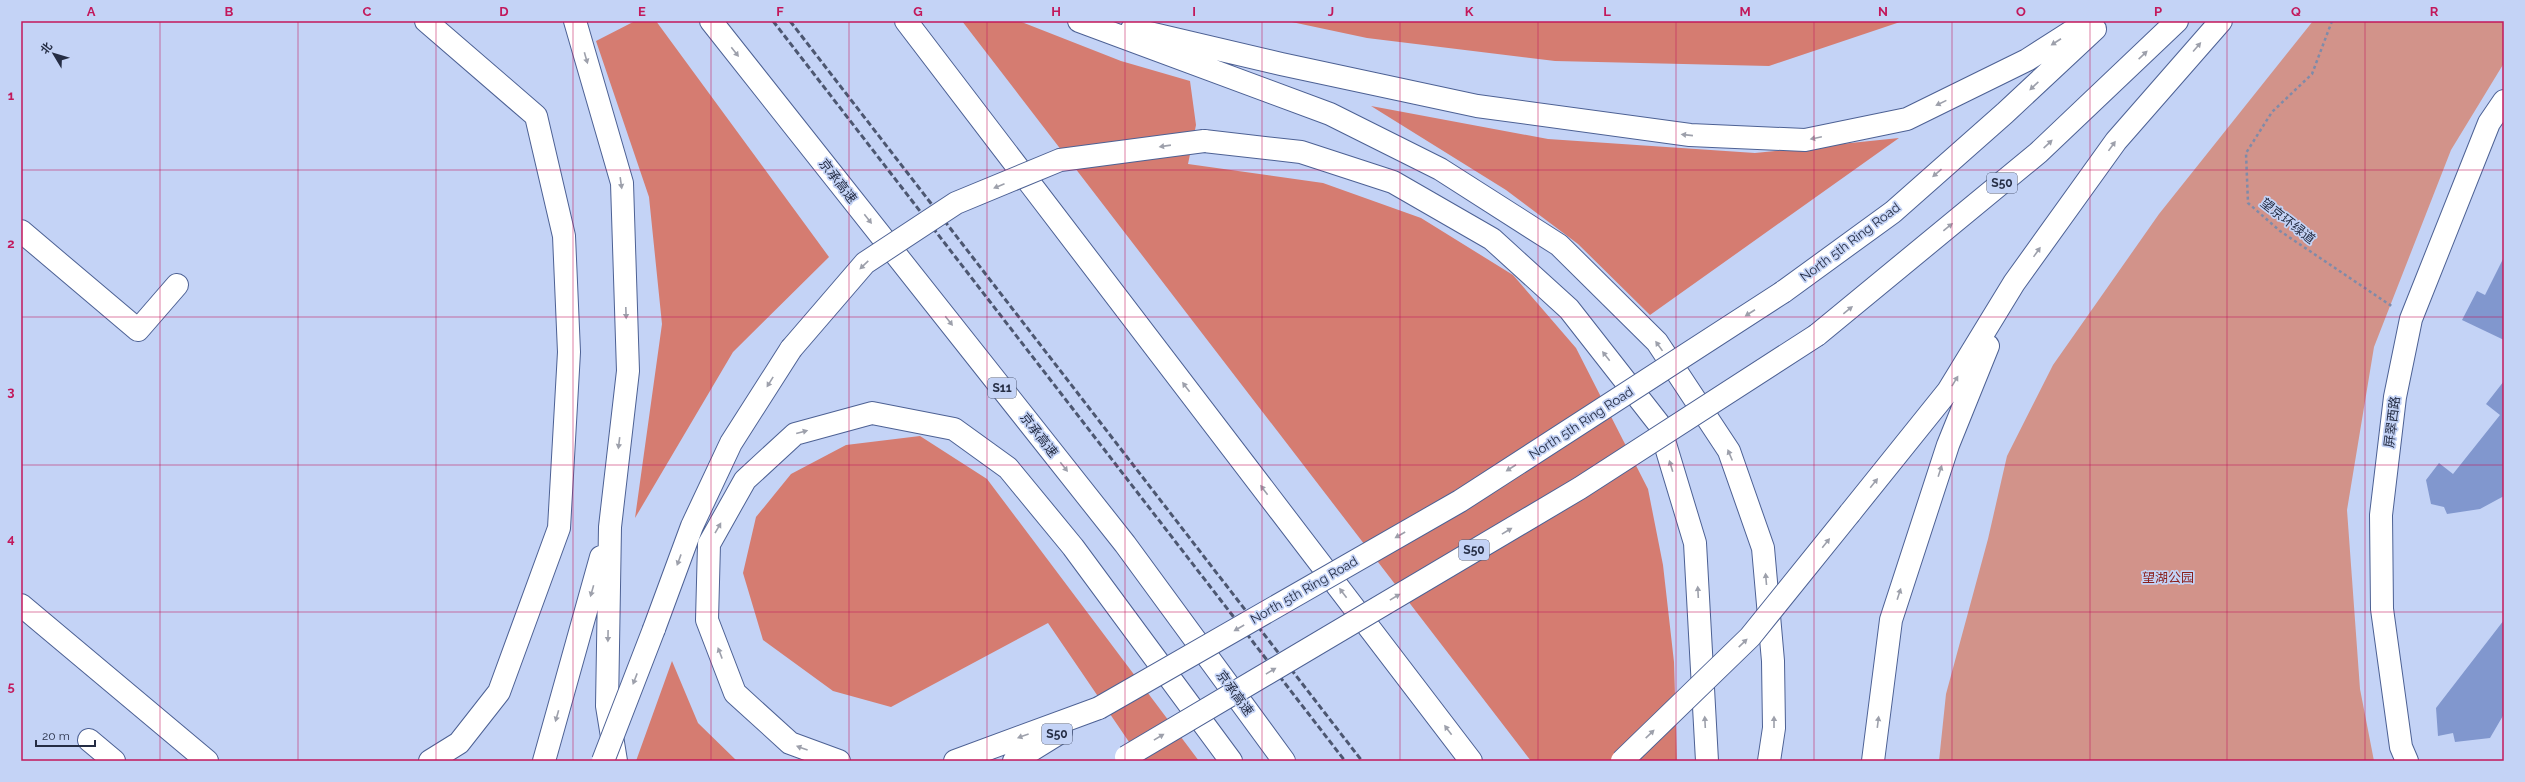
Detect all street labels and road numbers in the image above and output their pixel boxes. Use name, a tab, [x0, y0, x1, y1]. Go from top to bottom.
street label: 京承高速	[816, 156, 860, 206]
road number: S50	[1987, 173, 2017, 193]
street label: 望京环绿道	[2258, 195, 2318, 247]
street label: North 5th Ring Road	[1797, 200, 1903, 284]
road number: S11	[988, 378, 1016, 398]
street label: North 5th Ring Road	[1526, 384, 1636, 462]
street label: 屏翠西路	[2381, 395, 2403, 449]
street label: 京承高速	[1017, 410, 1061, 460]
road number: S50	[1459, 540, 1489, 560]
street label: North 5th Ring Road	[1248, 553, 1360, 627]
street label: 京承高速	[1214, 668, 1256, 718]
road number: S50	[1042, 724, 1072, 744]

